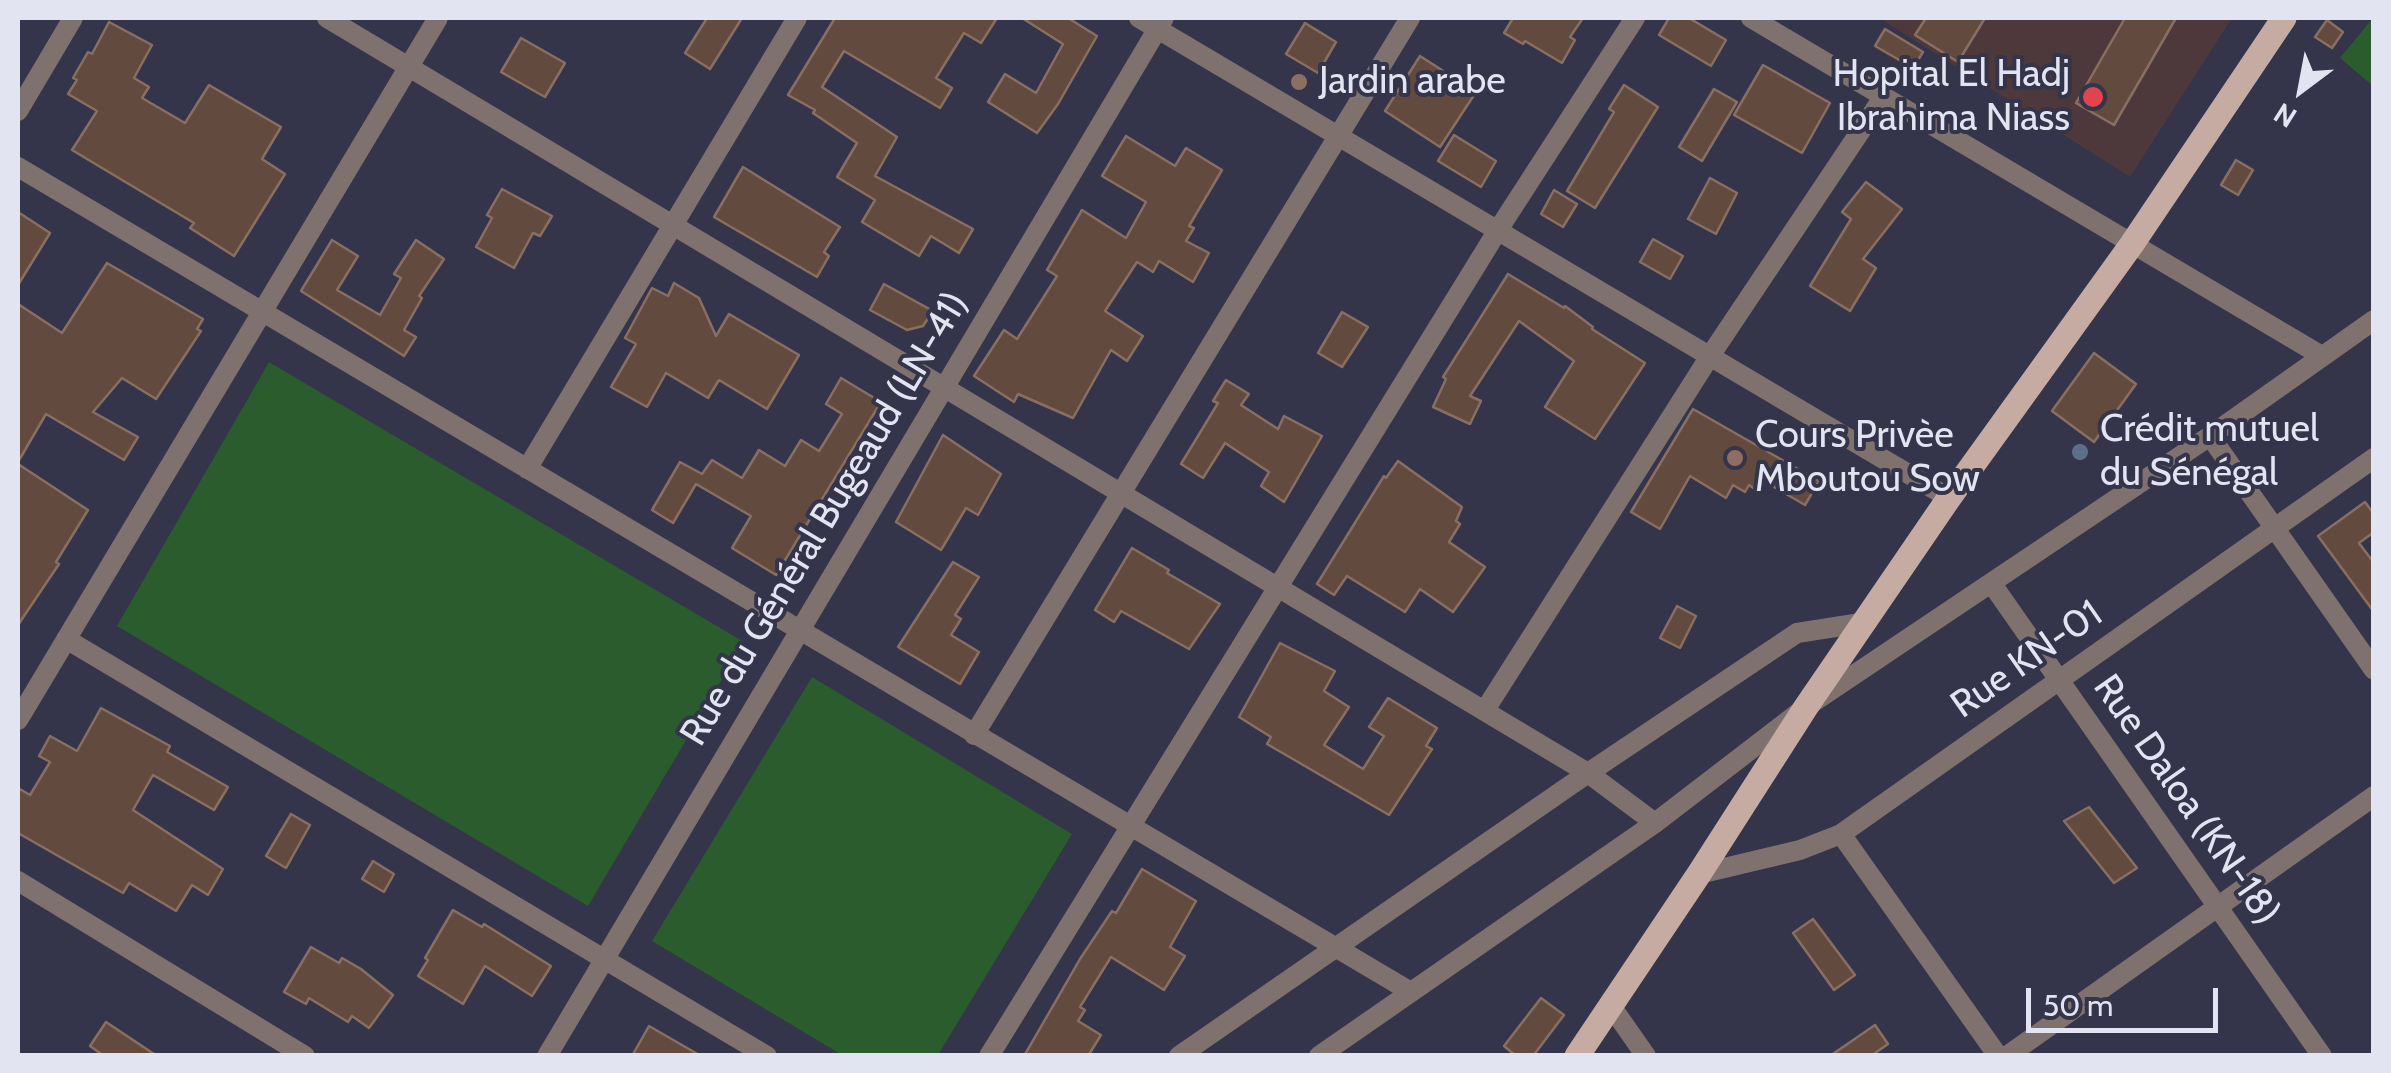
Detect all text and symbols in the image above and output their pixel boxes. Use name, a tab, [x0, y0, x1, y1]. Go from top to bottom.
north arrow	[2251, 40, 2351, 140]
place label: Hopital El Hadj Ibrahima Niass	[1833, 52, 2070, 142]
place label: Jardin arabe	[1319, 59, 1506, 105]
marker: Jardin arabe	[1288, 71, 1310, 93]
marker: Hopital El Hadj Ibrahima Niass	[2080, 84, 2106, 110]
text: N	[2268, 96, 2303, 135]
street label: Rue du Général Bugeaud (LN-41)	[671, 284, 979, 754]
place label: Crédit mutuel du Sénégal	[2100, 407, 2319, 496]
place label: Cours Privèe Mboutou Sow	[1755, 413, 1980, 502]
marker: Crédit mutuel du Sénégal	[2069, 441, 2091, 463]
marker: Cours Privèe Mboutou Sow	[1724, 447, 1746, 469]
street label: Rue KN-01	[1943, 592, 2111, 728]
street label: Rue Daloa (KN-18)	[2083, 666, 2289, 934]
scale bar	[2031, 968, 2224, 1030]
text: 50 m	[2043, 987, 2113, 1024]

